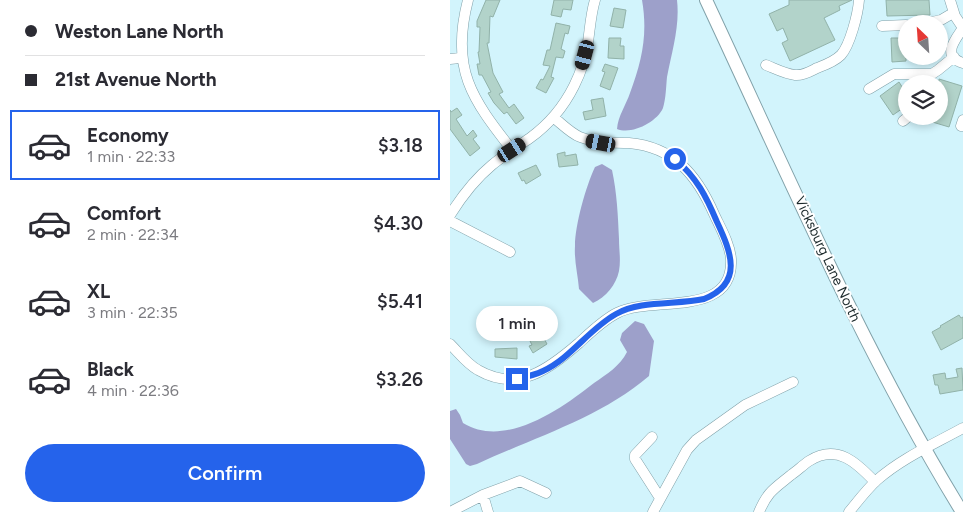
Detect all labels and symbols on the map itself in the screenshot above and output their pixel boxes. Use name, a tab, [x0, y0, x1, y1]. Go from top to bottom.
north arrow	[898, 15, 948, 65]
car	[573, 39, 596, 71]
car	[584, 133, 617, 153]
car	[495, 136, 528, 164]
route start	[664, 148, 686, 170]
street label: Vicksburg Lane North	[791, 194, 864, 325]
callout: 1 min	[476, 306, 558, 342]
route end	[506, 368, 528, 390]

